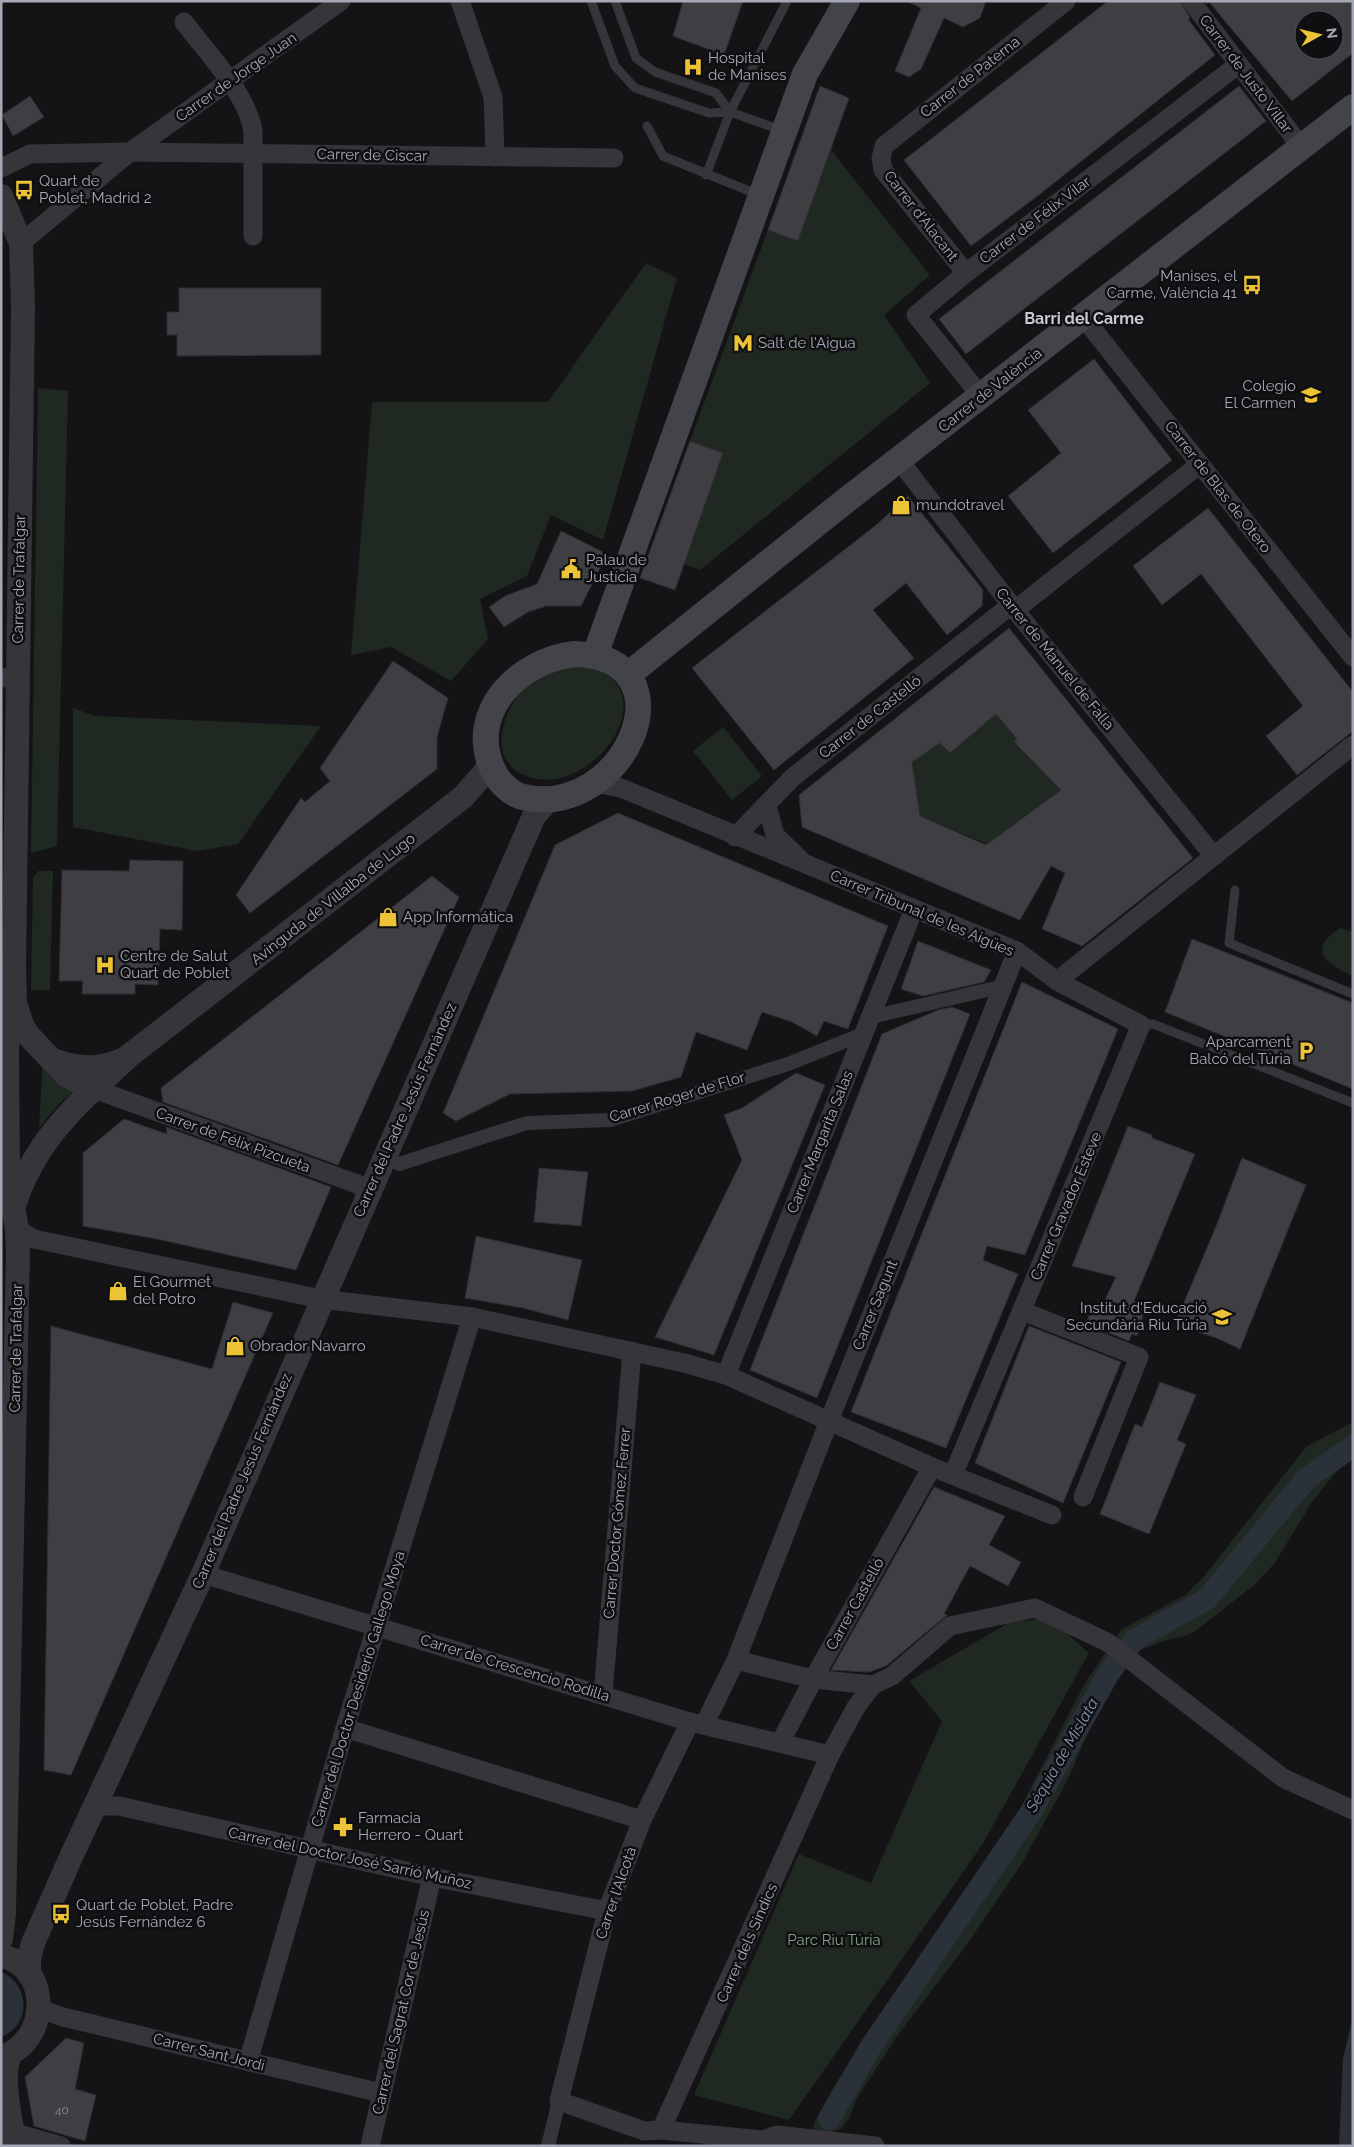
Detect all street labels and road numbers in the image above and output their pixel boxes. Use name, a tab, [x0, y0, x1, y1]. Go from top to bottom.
street label: Carrer de Justo Villar	[1196, 11, 1297, 137]
street label: Carrer de Jorge Juan	[172, 29, 300, 125]
street label: Carrer de Paterna	[917, 33, 1023, 121]
street label: Carrer de Ciscar	[316, 145, 428, 165]
street label: Carrer d'Alacant	[880, 167, 962, 265]
street label: Carrer de Félix Vilar	[976, 172, 1095, 268]
street label: Carrer de València	[935, 344, 1045, 436]
street label: Carrer de Blas de Otero	[1161, 417, 1275, 557]
street label: Carrer de Trafalgar	[9, 514, 29, 644]
street label: Carrer de Manuel de Falla	[992, 584, 1118, 734]
street label: Carrer de Castelló	[815, 671, 925, 762]
street label: Avinguda de Villalba de Lugo	[247, 829, 419, 969]
street label: Carrer Tribunal de les Aigües	[827, 866, 1017, 960]
street label: Carrer del Padre Jesús Fernández	[349, 1000, 461, 1220]
street label: Carrer Roger de Flor	[607, 1068, 748, 1126]
street label: Carrer Margarita Salas	[783, 1068, 857, 1216]
street label: Carrer de Félix Pizcueta	[153, 1104, 313, 1176]
street label: Carrer Gravador Esteve	[1027, 1129, 1106, 1283]
street label: Carrer Sagunt	[849, 1257, 901, 1353]
street label: Carrer de Trafalgar	[6, 1283, 26, 1413]
street label: Carrer del Padre Jesús Fernández	[188, 1370, 296, 1592]
street label: Carrer Doctor Gómez Ferrer	[600, 1426, 634, 1619]
street label: Carrer del Doctor Desiderio Gallego Moya	[307, 1549, 409, 1829]
street label: Carrer Castelló	[822, 1555, 888, 1653]
street label: Carrer de Crescencio Rodilla	[418, 1631, 612, 1705]
street label: Carrer del Doctor José Sarrió Muñoz	[227, 1823, 473, 1893]
street label: Carrer l'Alcotà	[592, 1844, 640, 1942]
street label: Carrer dels Sindics	[713, 1881, 781, 2005]
street label: Carrer del Sagrat Cor de Jesús	[369, 1908, 433, 2116]
street label: Carrer Sant Jordi	[151, 2029, 267, 2075]

